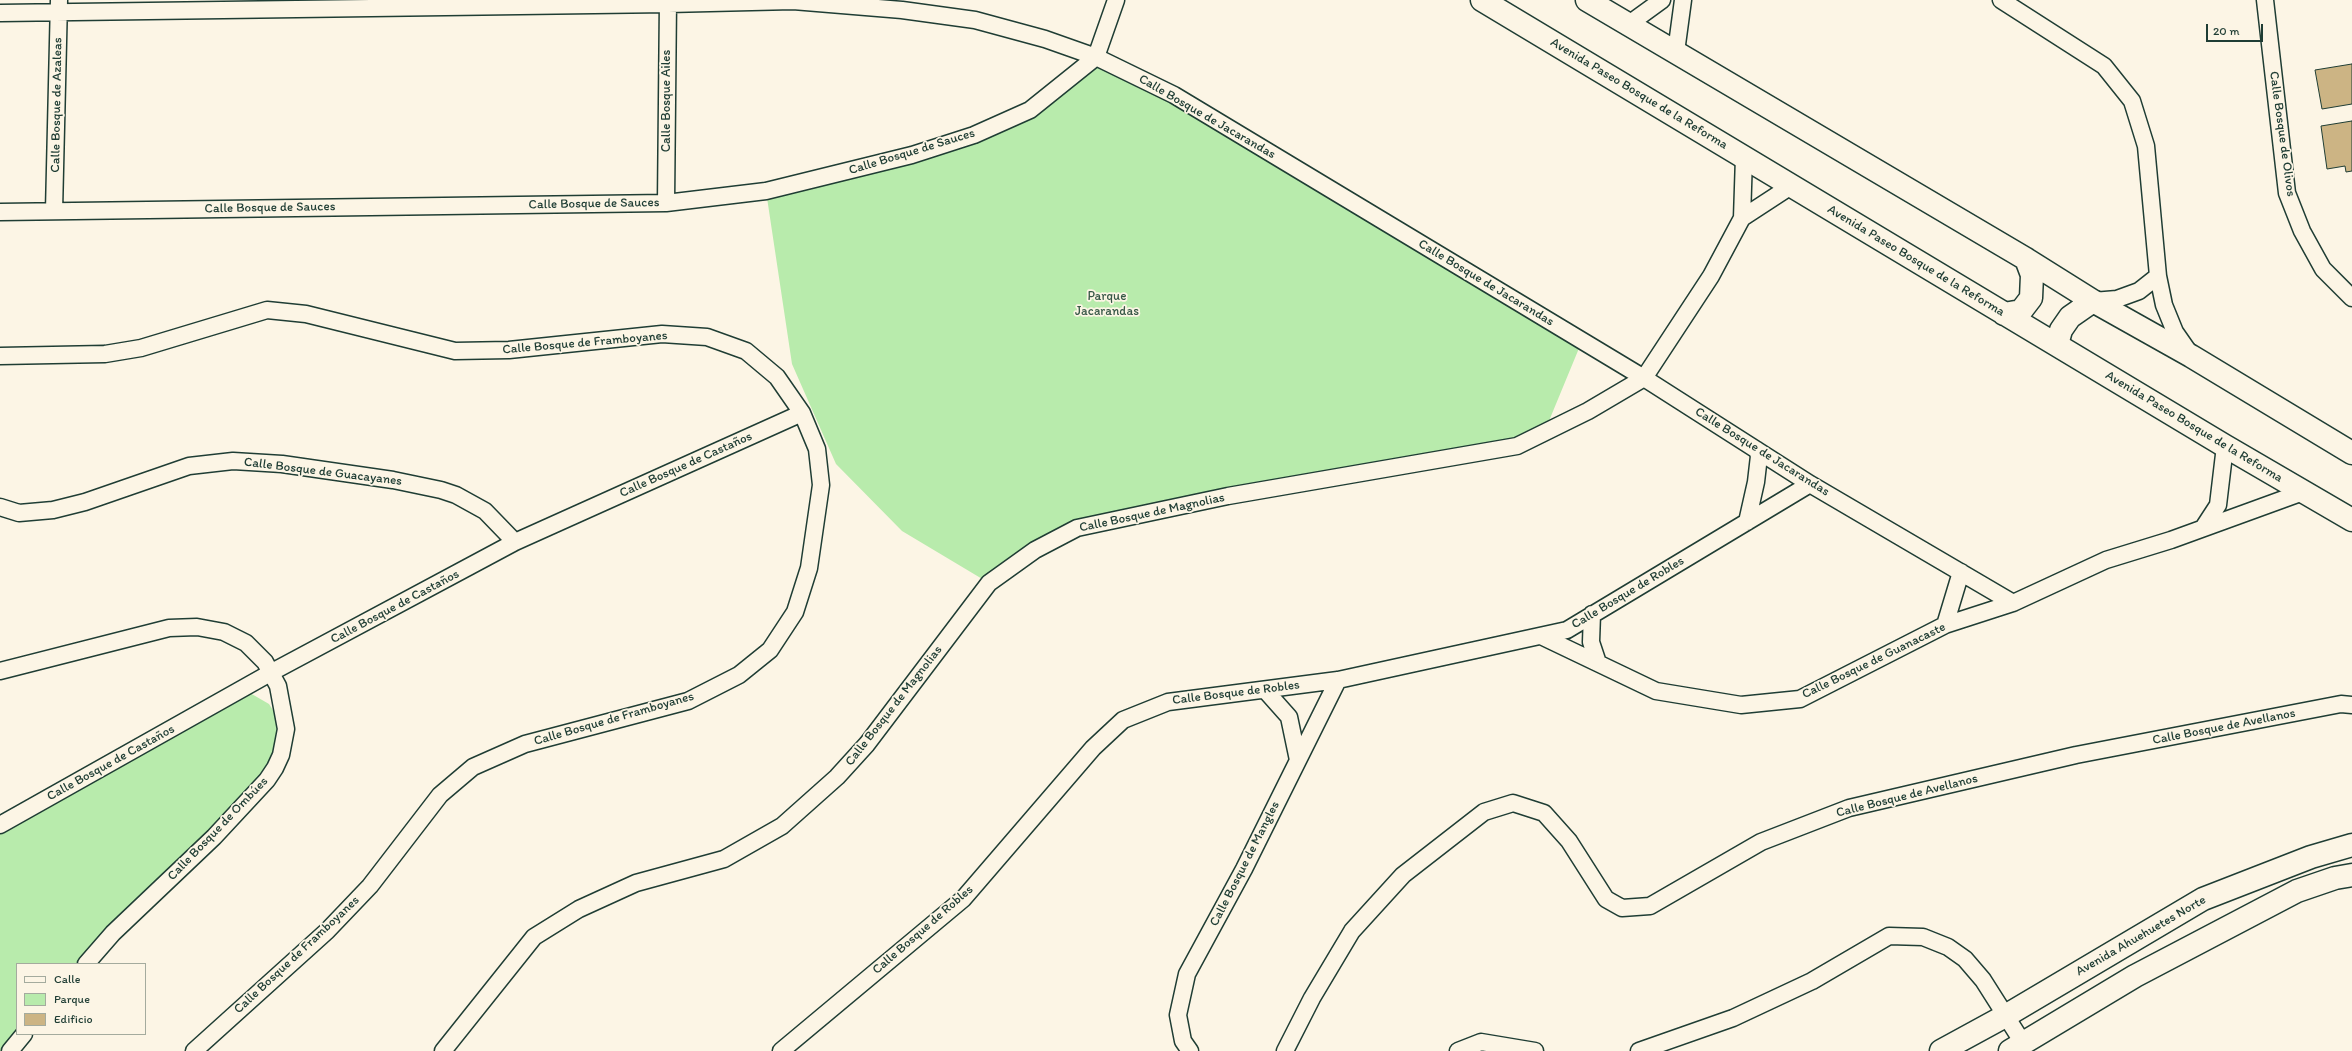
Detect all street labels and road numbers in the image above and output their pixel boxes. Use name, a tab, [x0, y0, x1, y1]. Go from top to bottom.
street label: Avenida Paseo Bosque de la Reforma	[1548, 35, 1730, 153]
street label: Calle Bosque de Azaleas	[48, 37, 66, 173]
street label: Calle Bosque Ailes	[659, 50, 675, 152]
street label: Calle Bosque de Olivos	[2265, 70, 2299, 198]
street label: Calle Bosque de Jacarandas	[1136, 71, 1278, 163]
street label: Calle Bosque de Sauces	[847, 125, 977, 179]
street label: Calle Bosque de Sauces	[528, 195, 660, 213]
street label: Calle Bosque de Sauces	[204, 199, 336, 217]
street label: Avenida Paseo Bosque de la Reforma	[1825, 202, 2007, 320]
street label: Calle Bosque de Jacarandas	[1415, 236, 1557, 330]
street label: Calle Bosque de Framboyanes	[502, 328, 668, 358]
street label: Avenida Paseo Bosque de la Reforma	[2103, 368, 2285, 486]
street label: Calle Bosque de Jacarandas	[1692, 404, 1832, 500]
street label: Calle Bosque de Castaños	[617, 429, 755, 501]
street label: Calle Bosque de Guacayanes	[243, 455, 403, 489]
street label: Calle Bosque de Magnolias	[1078, 490, 1226, 536]
street label: Calle Bosque de Robles	[1569, 553, 1687, 633]
street label: Calle Bosque de Castaños	[328, 566, 462, 648]
street label: Calle Bosque de Guanacaste	[1800, 619, 1948, 703]
street label: Calle Bosque de Magnolias	[842, 643, 946, 769]
street label: Calle Bosque de Robles	[1171, 677, 1301, 709]
street label: Calle Bosque de Framboyanes	[532, 689, 696, 749]
street label: Calle Bosque de Avellanos	[2151, 705, 2297, 749]
street label: Calle Bosque de Castaños	[44, 721, 178, 805]
street label: Calle Bosque de Avellanos	[1835, 771, 1979, 821]
street label: Calle Bosque de Ombúes	[164, 774, 272, 884]
street label: Calle Bosque de Mangles	[1207, 799, 1283, 929]
street label: Calle Bosque de Robles	[869, 882, 977, 978]
street label: Avenida Ahuehuetes Norte	[2073, 892, 2209, 980]
street label: Calle Bosque de Framboyanes	[231, 893, 363, 1017]

